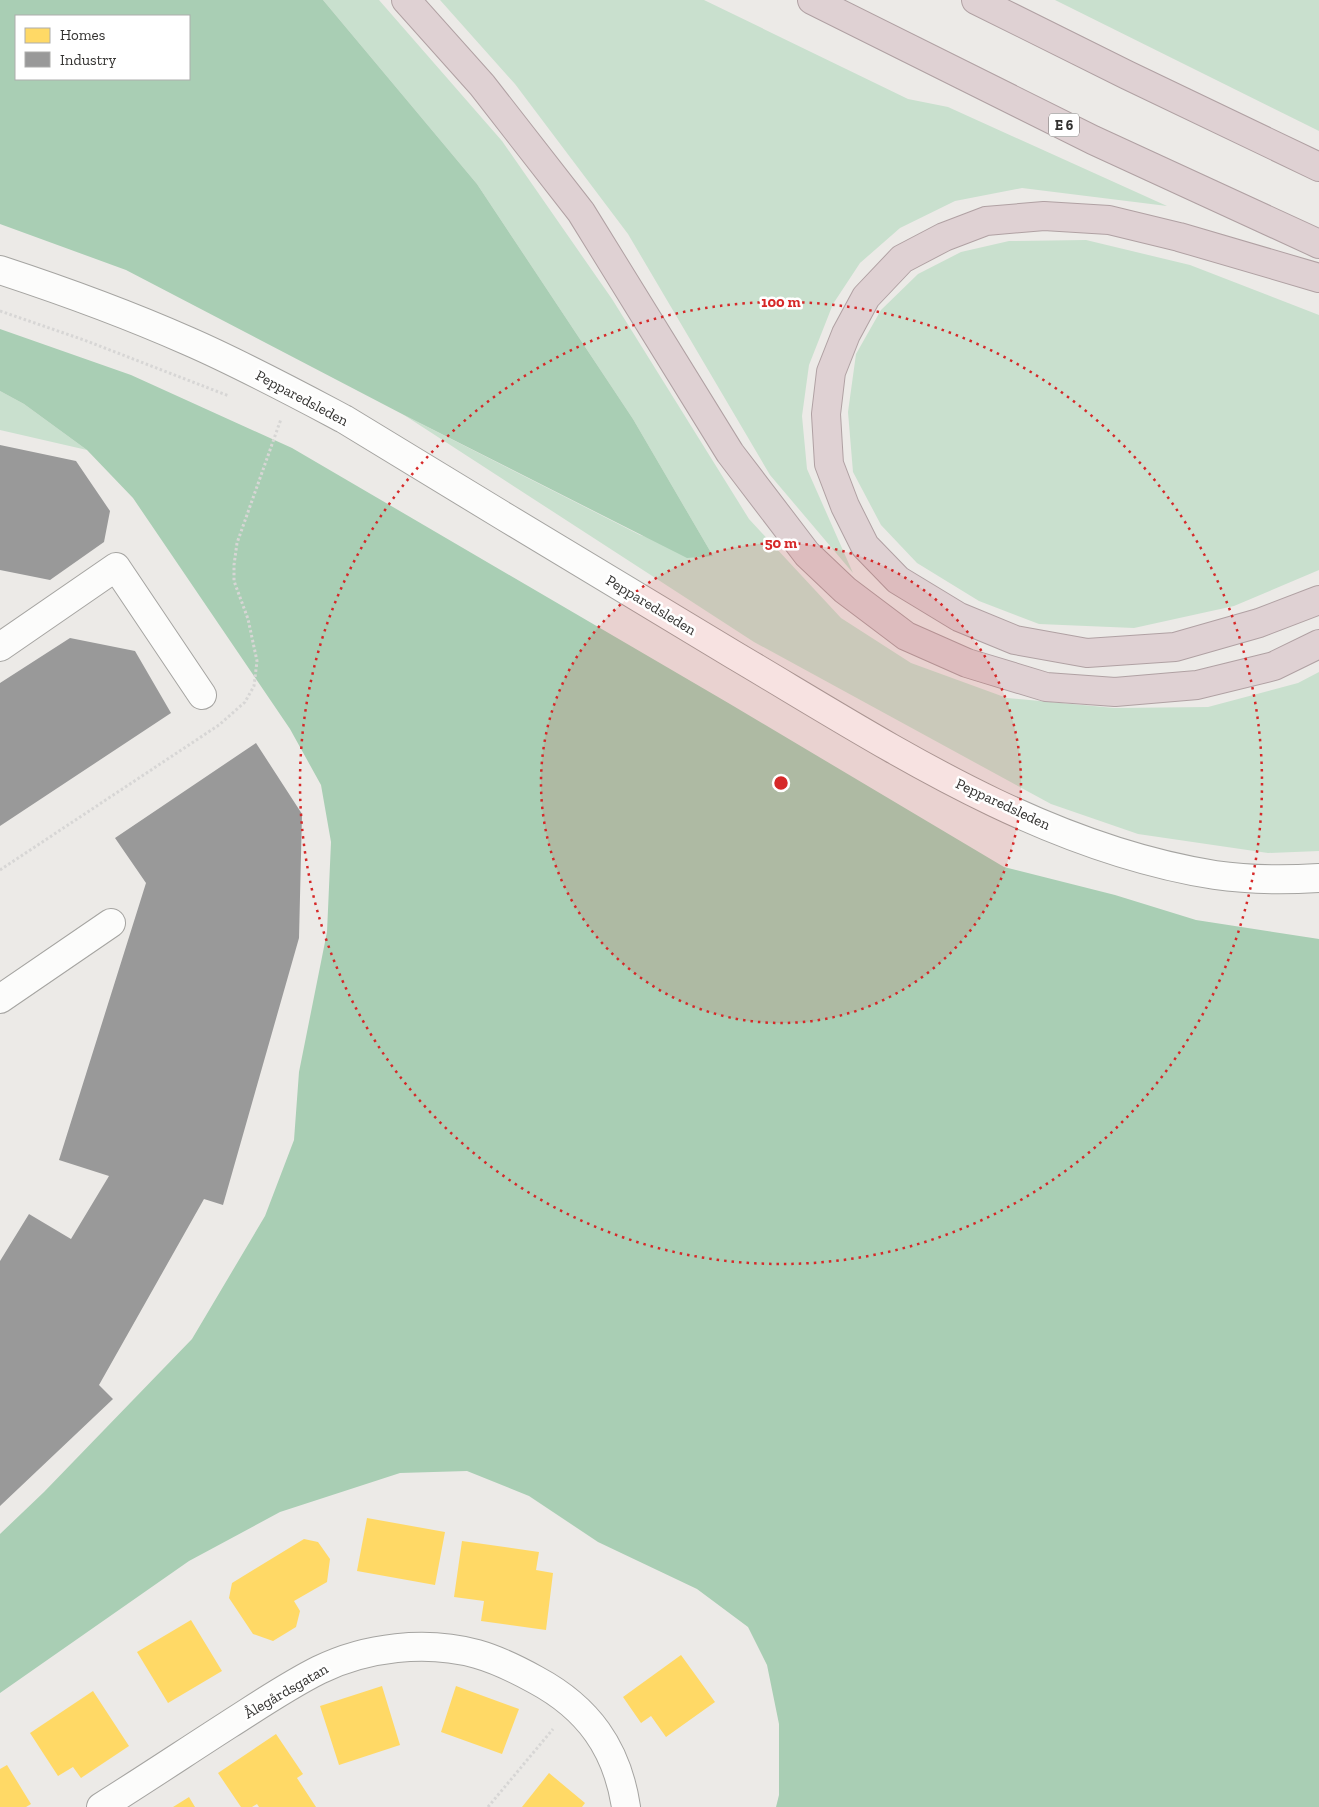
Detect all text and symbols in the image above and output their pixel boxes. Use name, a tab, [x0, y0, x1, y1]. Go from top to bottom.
legend	[15, 15, 190, 80]
text: Homes	[60, 26, 105, 44]
text: Industry	[60, 51, 117, 69]
road number: E 6	[1049, 114, 1079, 136]
text: 100 m	[761, 293, 801, 311]
street label: Pepparedsleden	[253, 366, 352, 430]
text: 50 m	[765, 534, 797, 552]
street label: Pepparedsleden	[603, 571, 700, 639]
centre of rings	[772, 774, 790, 792]
street label: Pepparedsleden	[953, 774, 1053, 834]
street label: Ålegårdsgatan	[241, 1659, 332, 1722]

